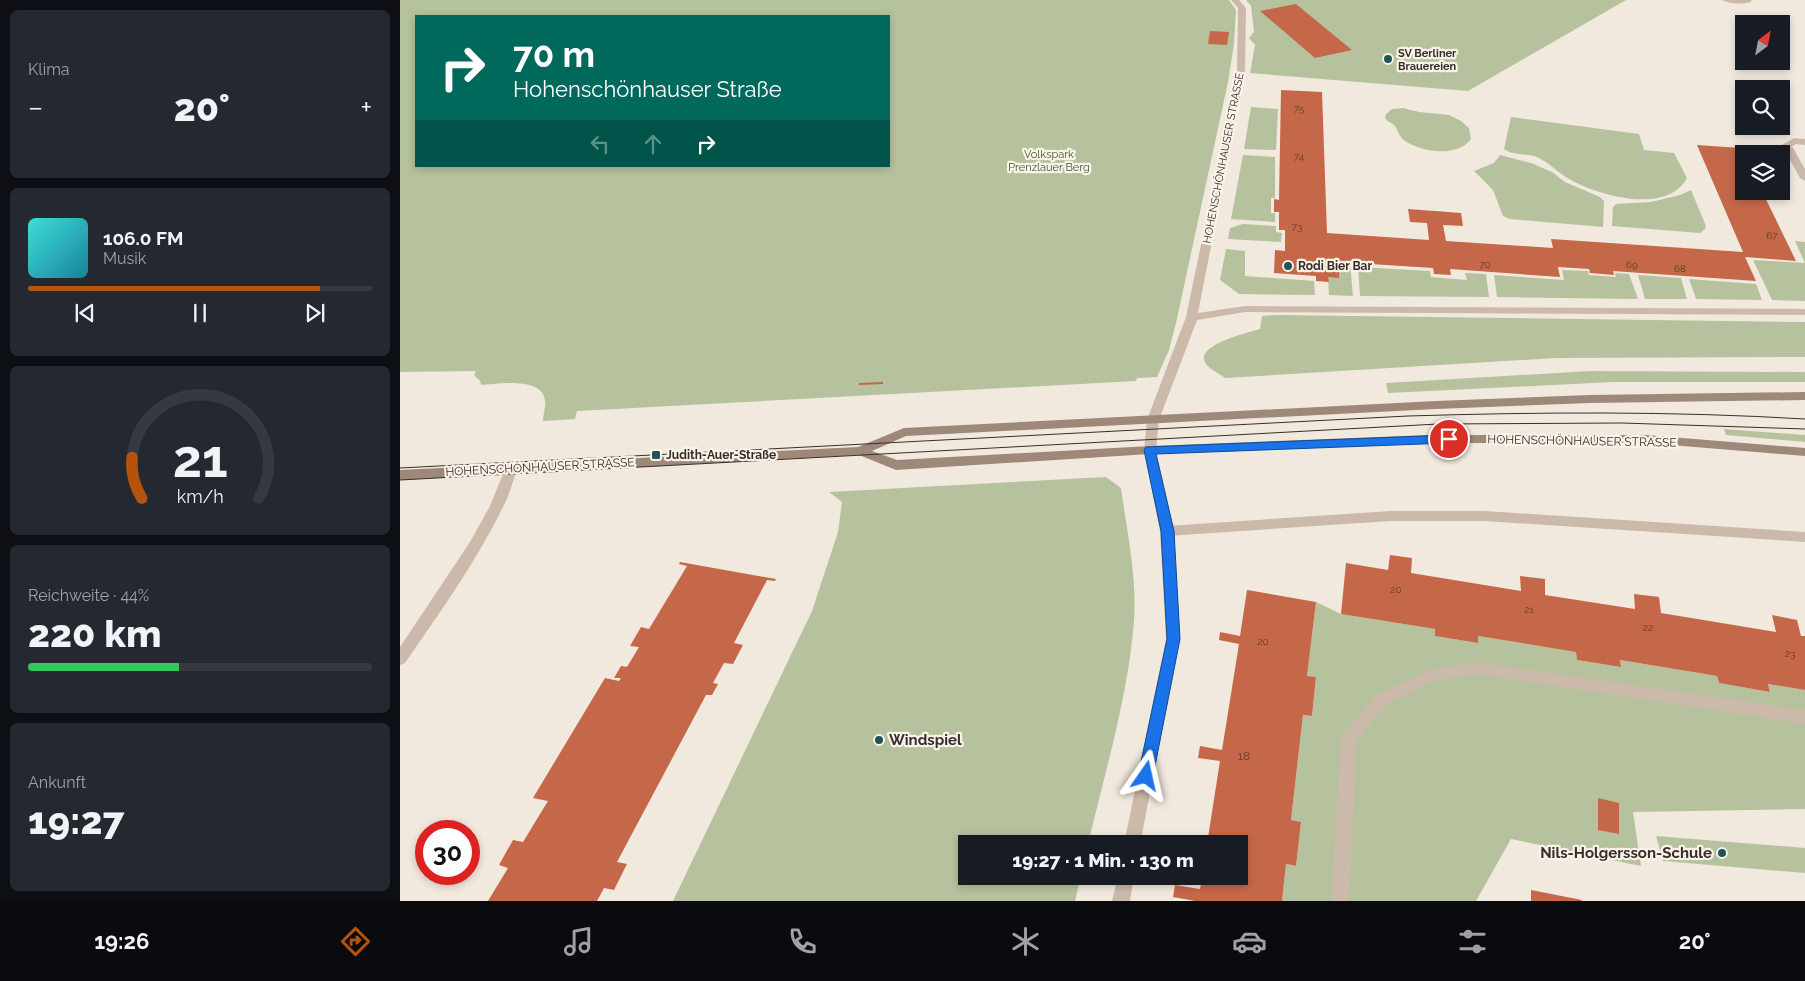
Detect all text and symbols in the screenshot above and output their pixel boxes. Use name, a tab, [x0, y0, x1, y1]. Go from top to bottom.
north arrow	[1735, 15, 1790, 70]
map controls	[1735, 15, 1790, 200]
text: 70 m	[513, 34, 595, 75]
icon: right	[430, 35, 495, 100]
place label: SV Berliner Brauereien	[1398, 47, 1457, 73]
marker: SV Berliner Brauereien	[1382, 53, 1394, 65]
text: Klima	[28, 60, 70, 79]
street label: HOHENSCHÖNHAUSER STRASSE	[1201, 71, 1246, 245]
text: Hohenschönhauser Straße	[513, 76, 782, 102]
button: search	[1735, 80, 1790, 135]
text: 20°	[174, 85, 230, 130]
text: −	[28, 91, 43, 124]
text: +	[360, 91, 372, 124]
house number: 75	[1294, 103, 1305, 114]
icon: left	[586, 130, 614, 158]
icon: ahead	[639, 130, 667, 158]
icon: right	[692, 130, 720, 158]
button: layers	[1735, 145, 1790, 200]
park label: Volkspark Prenzlauer Berg	[1008, 148, 1090, 174]
house number: 74	[1294, 151, 1305, 162]
house number: 73	[1292, 221, 1302, 232]
text: 106.0 FM	[103, 227, 183, 249]
house number: 67	[1766, 230, 1778, 241]
text: Musik	[103, 249, 146, 268]
place label: Rodi Bier Bar	[1298, 259, 1372, 273]
house number: 70	[1479, 259, 1491, 270]
house number: 69	[1626, 259, 1638, 270]
marker: Rodi Bier Bar	[1282, 260, 1294, 272]
house number: 68	[1674, 263, 1686, 274]
icon: previous	[71, 299, 99, 327]
icon: pause	[186, 299, 214, 327]
icon: next	[301, 299, 329, 327]
pin	[1428, 418, 1470, 460]
icon: arrive	[1435, 425, 1463, 453]
text: 21	[172, 428, 228, 489]
street label: HOHENSCHÖNHAUSER STRASSE	[1487, 432, 1677, 450]
place label: Judith-Auer-Straße	[666, 448, 776, 462]
marker: Judith-Auer-Straße	[650, 449, 662, 461]
street label: HOHENSCHÖNHAUSER STRASSE	[445, 455, 635, 479]
text: km/h	[176, 486, 224, 507]
house number: 20	[1390, 584, 1402, 595]
text: Reichweite · 44%	[28, 586, 149, 605]
house number: 21	[1524, 604, 1534, 615]
text: 220 km	[28, 611, 161, 656]
house number: 22	[1643, 622, 1653, 633]
house number: 20	[1257, 636, 1269, 647]
house number: 23	[1785, 648, 1795, 659]
place label: Windspiel	[889, 731, 962, 749]
marker: Windspiel	[873, 734, 885, 746]
position arrow	[1119, 749, 1171, 801]
house number: 18	[1238, 749, 1250, 763]
text: Ankunft	[28, 773, 86, 792]
text: 19:27	[28, 798, 124, 843]
speed limit sign: 30	[415, 820, 480, 885]
place label: Nils-Holgersson-Schule	[1540, 844, 1712, 862]
marker: Nils-Holgersson-Schule	[1716, 847, 1728, 859]
text: 19:27 · 1 Min. · 130 m	[1012, 849, 1194, 871]
icon: directions	[338, 924, 373, 959]
icon: music	[561, 924, 596, 959]
icon: phone	[785, 924, 820, 959]
icon: climate	[1008, 924, 1043, 959]
icon: car	[1232, 924, 1267, 959]
icon: filters	[1455, 924, 1490, 959]
text: 19:26	[94, 928, 149, 954]
text: 20°	[1679, 928, 1711, 954]

